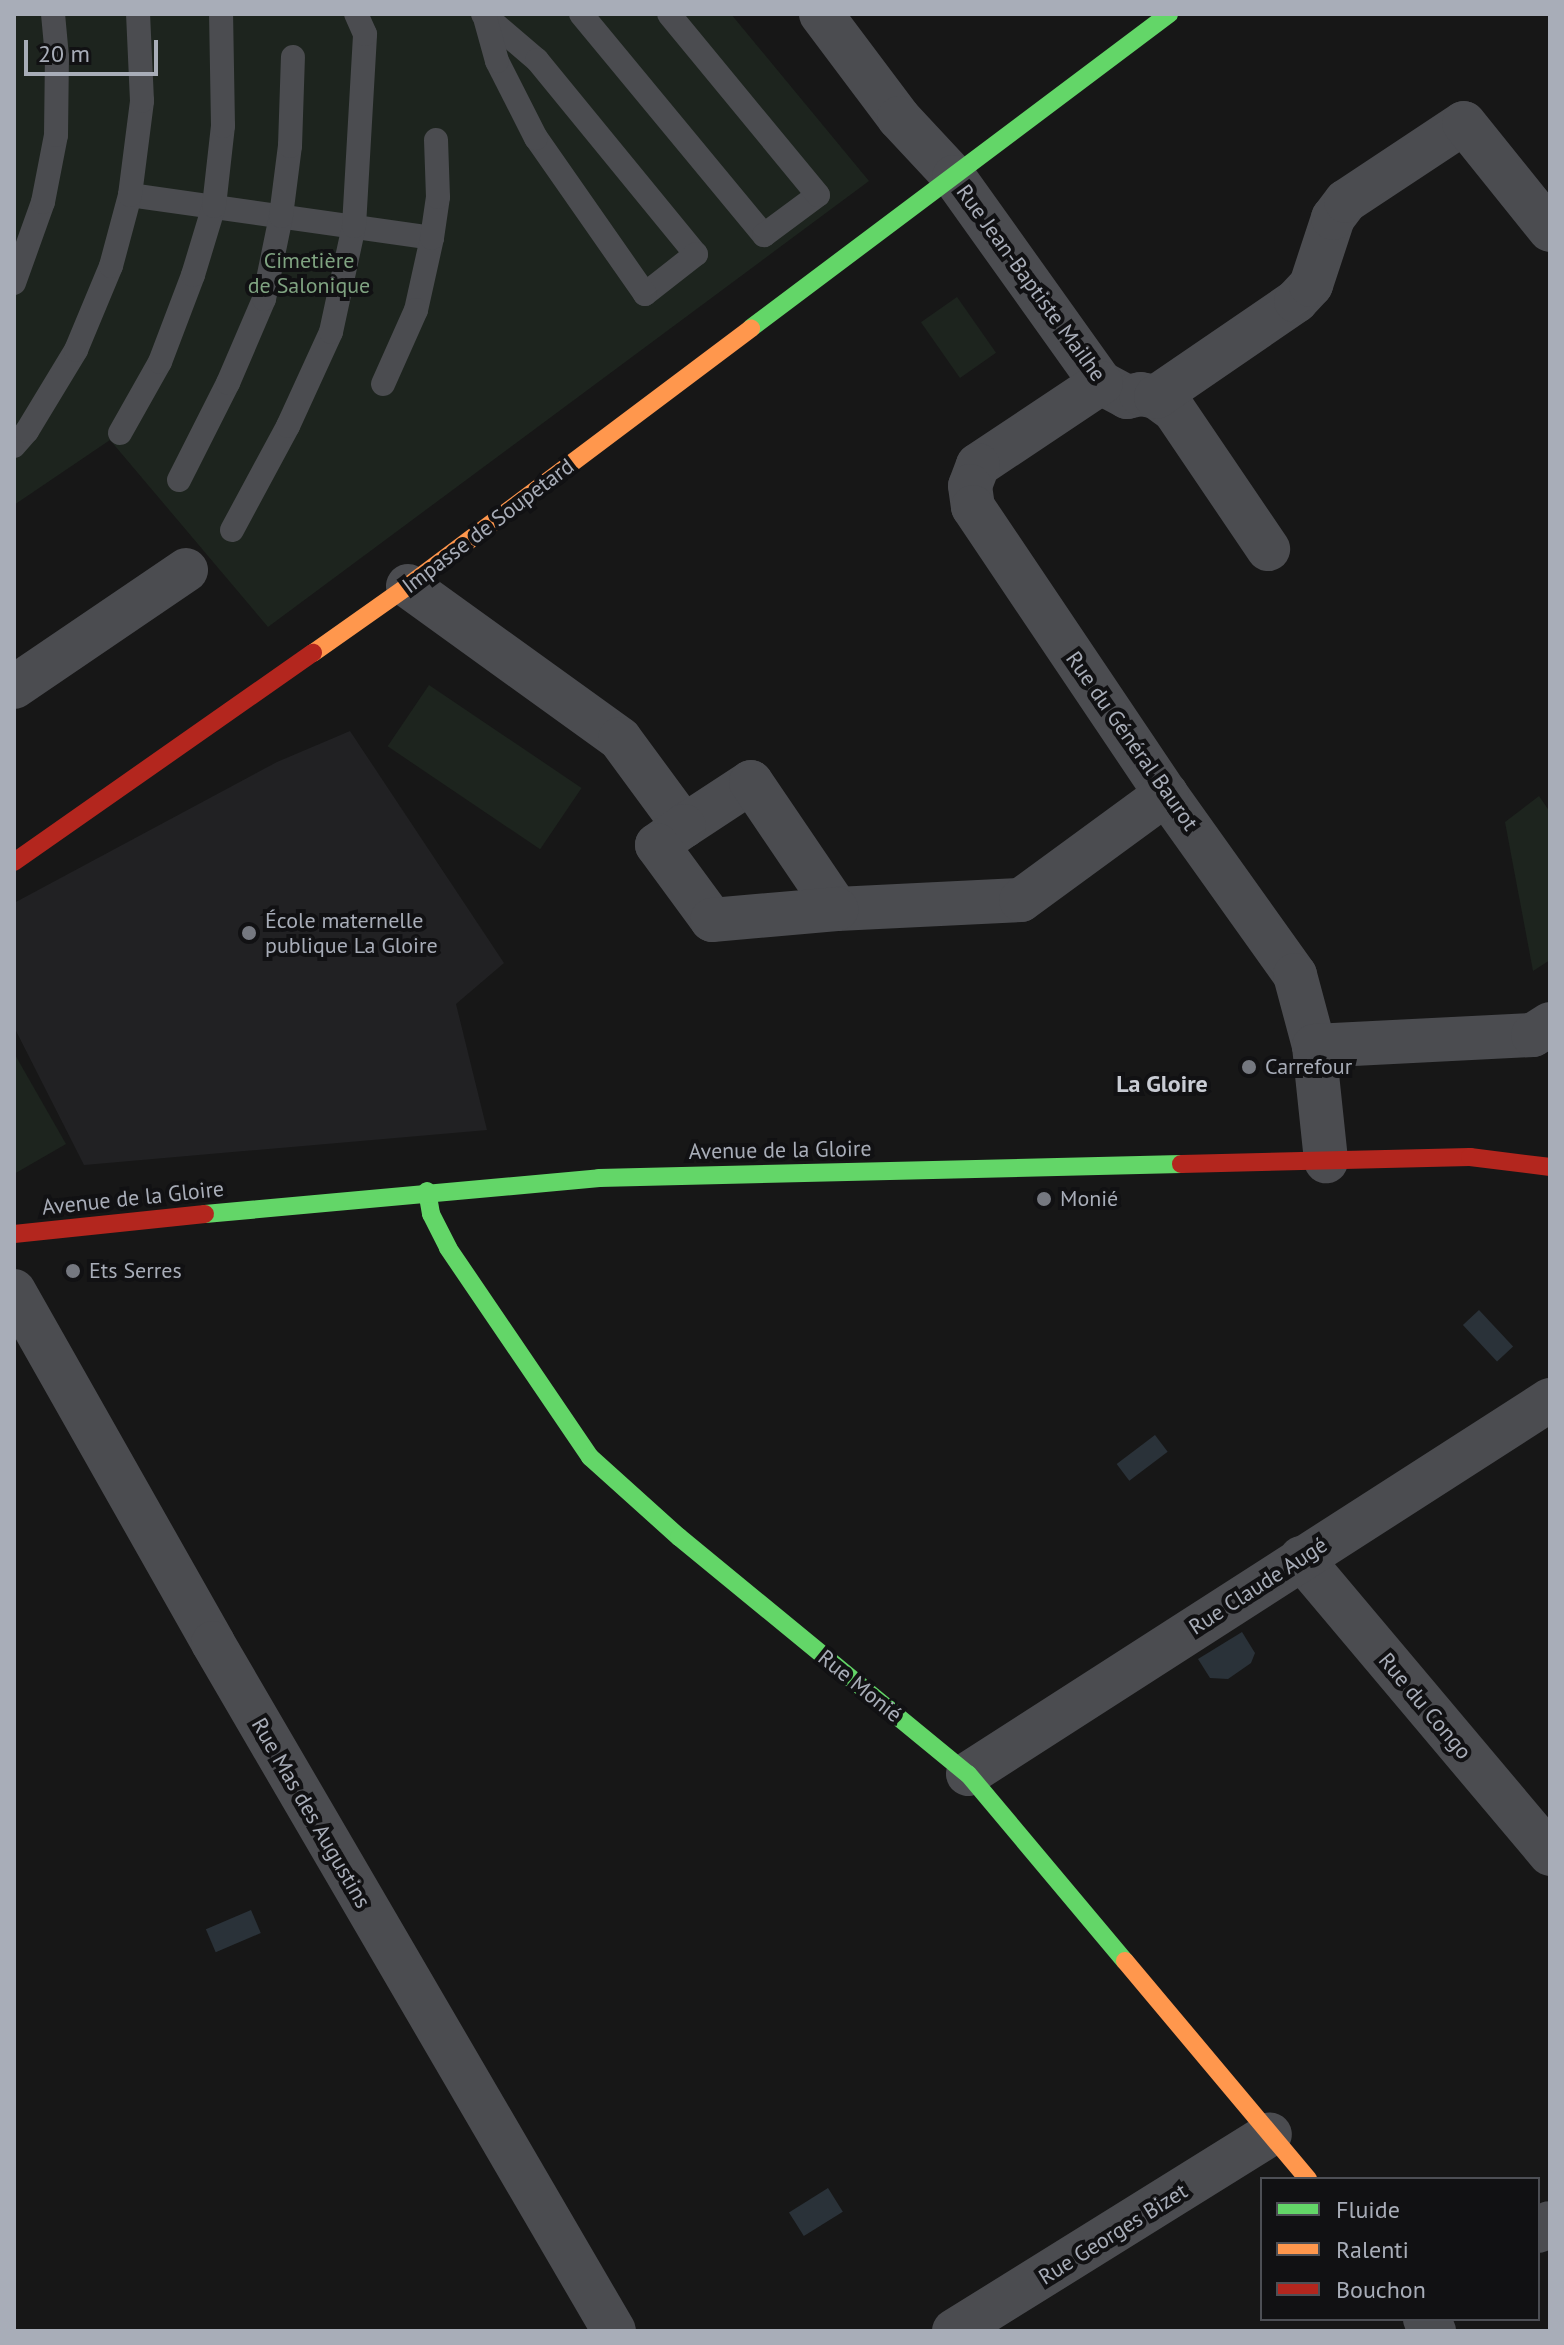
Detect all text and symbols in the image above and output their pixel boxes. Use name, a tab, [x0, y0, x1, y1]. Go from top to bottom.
scale bar	[28, 24, 162, 74]
text: 20 m	[38, 38, 90, 69]
street label: Rue Jean-Baptiste Mailhe	[951, 180, 1111, 386]
park label: Cimetière de Salonique	[248, 247, 370, 298]
street label: Impasse de Soupetard	[397, 453, 579, 599]
street label: Rue du Général Baurot	[1060, 647, 1204, 835]
place label: École maternelle publique La Gloire	[265, 907, 438, 958]
marker: École maternelle publique La Gloire	[240, 924, 258, 942]
place label: Carrefour	[1265, 1054, 1352, 1080]
marker: Carrefour	[1240, 1058, 1258, 1076]
district label: La Gloire	[1116, 1070, 1208, 1098]
street label: Avenue de la Gloire	[688, 1135, 872, 1165]
street label: Avenue de la Gloire	[41, 1175, 225, 1221]
place label: Monié	[1060, 1186, 1118, 1212]
marker: Monié	[1035, 1190, 1053, 1208]
place label: Ets Serres	[89, 1258, 182, 1284]
marker: Ets Serres	[64, 1262, 82, 1280]
street label: Rue Claude Augé	[1184, 1531, 1332, 1641]
street label: Rue Monié	[813, 1644, 907, 1728]
street label: Rue du Congo	[1373, 1648, 1477, 1764]
street label: Rue Mas des Augustins	[246, 1713, 376, 1913]
legend	[1260, 2177, 1540, 2321]
street label: Rue Georges Bizet	[1034, 2178, 1192, 2290]
text: Fluide	[1336, 2194, 1400, 2225]
text: Ralenti	[1336, 2234, 1409, 2265]
text: Bouchon	[1336, 2274, 1426, 2305]

